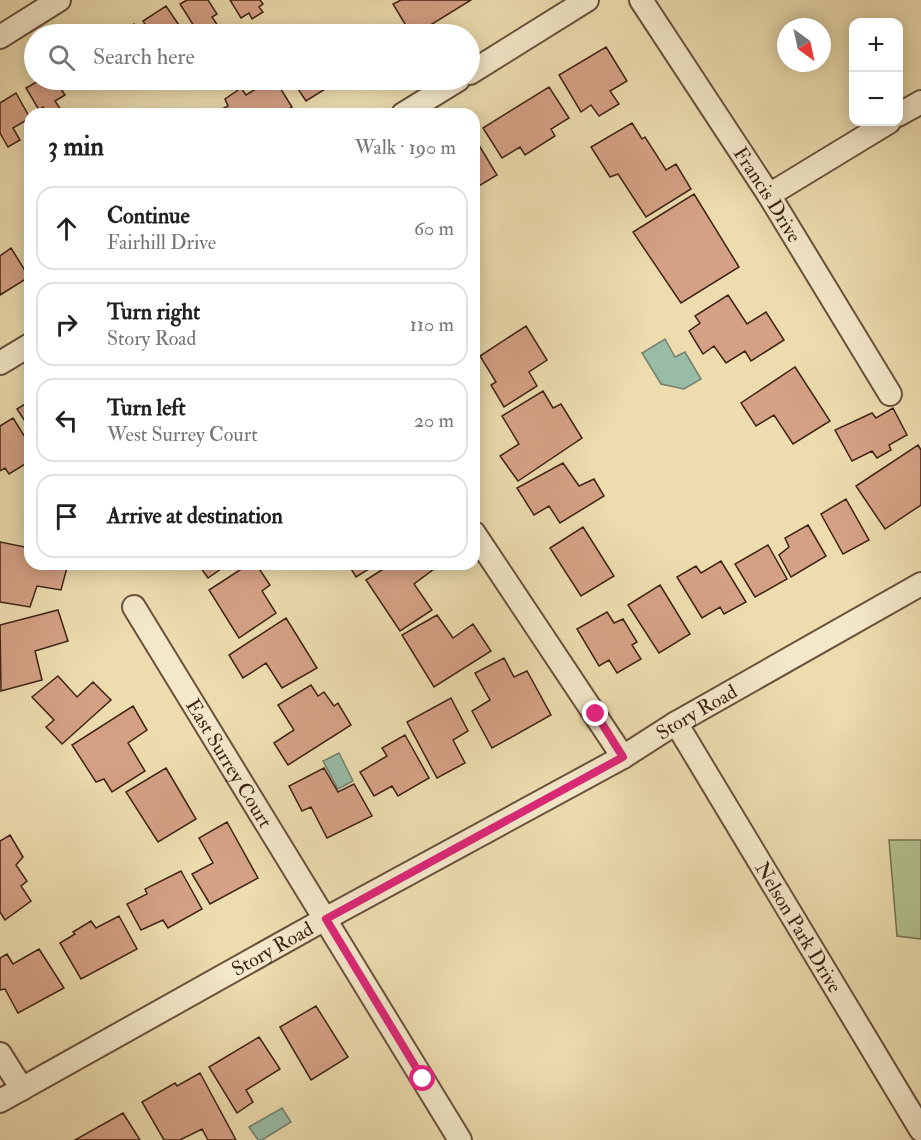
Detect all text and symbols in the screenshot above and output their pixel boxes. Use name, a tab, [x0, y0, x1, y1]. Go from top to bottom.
north arrow	[777, 18, 831, 72]
map controls	[849, 18, 903, 126]
button: +	[849, 18, 903, 72]
search box	[24, 24, 480, 90]
icon: search	[45, 41, 78, 74]
text: Search here	[93, 43, 195, 71]
button: −	[849, 72, 903, 126]
text: 3 min	[48, 131, 104, 163]
text: Walk · 190 m	[355, 135, 456, 160]
street label: Francis Drive	[728, 142, 807, 247]
text: Continue	[107, 202, 190, 230]
icon: ahead	[50, 212, 83, 245]
text: 60 m	[414, 216, 454, 241]
text: Fairhill Drive	[107, 230, 216, 255]
text: Turn right	[107, 298, 200, 326]
icon: right	[50, 308, 83, 341]
text: 110 m	[410, 312, 454, 337]
text: Story Road	[107, 326, 196, 351]
text: Turn left	[107, 394, 186, 422]
icon: left	[50, 404, 83, 437]
text: 20 m	[414, 408, 454, 433]
text: West Surrey Court	[107, 422, 258, 447]
icon: arrive	[50, 500, 83, 533]
text: Arrive at destination	[107, 502, 283, 530]
street label: Story Road	[651, 678, 742, 745]
street label: East Surrey Court	[181, 694, 279, 833]
route end	[582, 700, 608, 726]
street label: Nelson Park Drive	[750, 857, 848, 997]
street label: Story Road	[227, 916, 318, 981]
route start	[409, 1065, 435, 1091]

